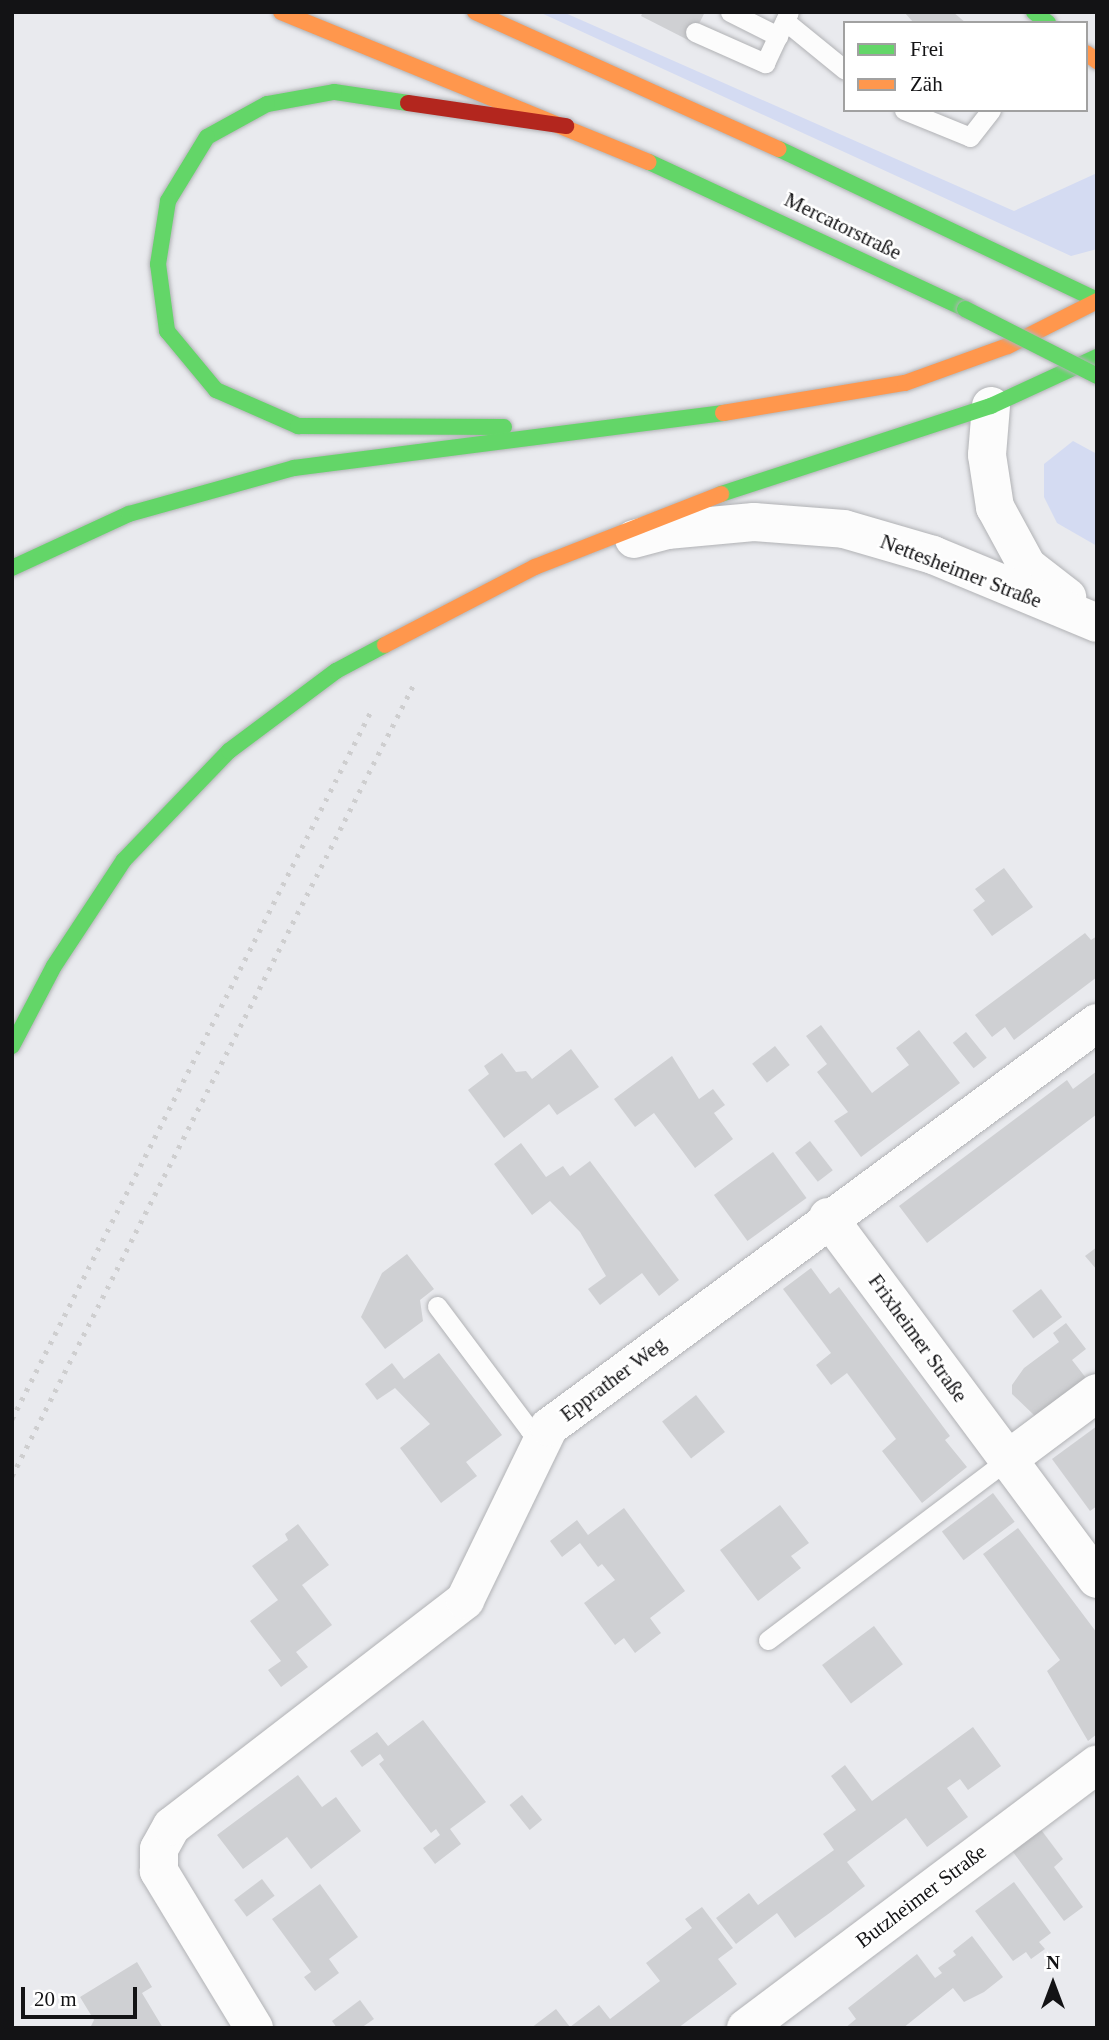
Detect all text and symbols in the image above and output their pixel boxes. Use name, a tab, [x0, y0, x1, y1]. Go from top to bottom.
legend	[843, 21, 1088, 112]
text: Frei	[910, 37, 944, 61]
text: Zäh	[910, 72, 943, 96]
street label: Mercatorstraße	[780, 187, 906, 265]
street label: Nettesheimer Straße	[877, 529, 1045, 613]
street label: Frixheimer Straße	[863, 1269, 973, 1407]
street label: Epprather Weg	[555, 1331, 671, 1427]
street label: Butzheimer Straße	[851, 1839, 991, 1953]
north arrow	[1018, 1949, 1088, 2019]
text: N	[1046, 1952, 1060, 1973]
scale bar	[24, 1974, 140, 2018]
text: 20 m	[34, 1987, 77, 2011]

